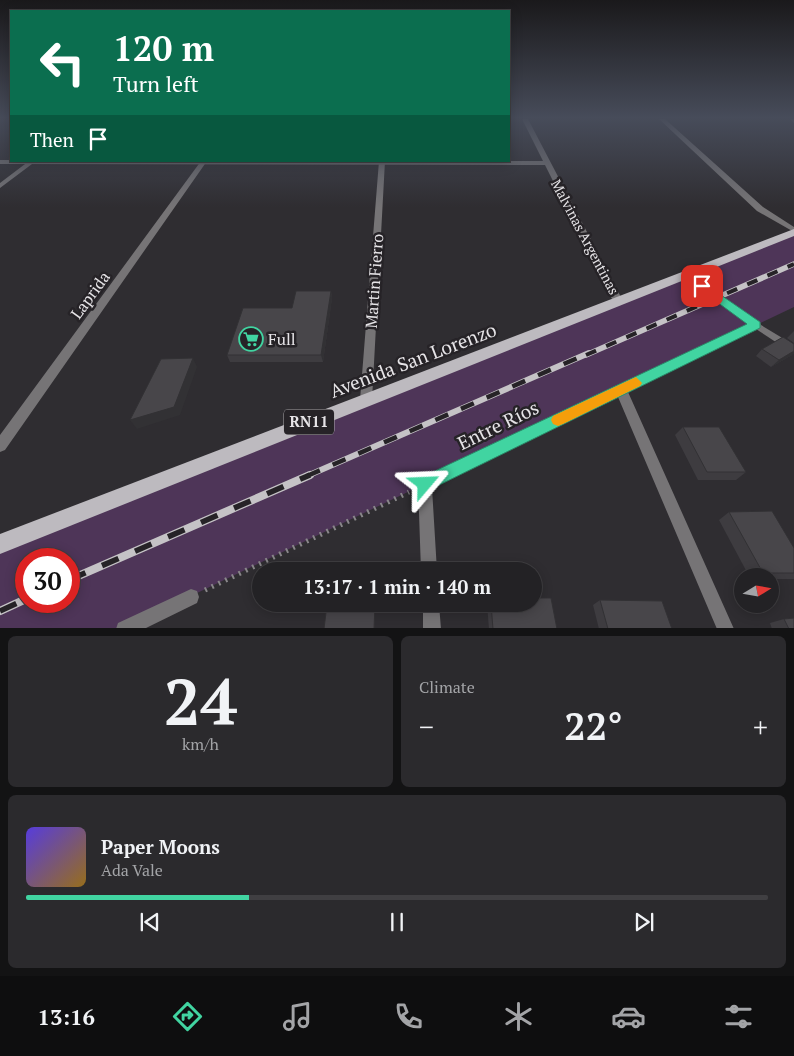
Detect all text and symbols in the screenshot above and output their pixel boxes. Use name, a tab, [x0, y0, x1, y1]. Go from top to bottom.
text: 120 m	[113, 25, 214, 71]
icon: left	[30, 30, 95, 95]
text: Turn left	[113, 69, 199, 98]
icon: arrive	[84, 125, 112, 153]
text: Then	[30, 127, 74, 152]
street label: Malvinas Argentinas	[547, 176, 624, 298]
street label: Martin Fierro	[360, 233, 388, 329]
pin	[681, 265, 723, 307]
street label: Laprida	[65, 267, 115, 323]
icon: arrive	[688, 272, 716, 300]
street label: Avenida San Lorenzo	[326, 316, 500, 403]
supermarket icon: Full	[238, 326, 264, 352]
place label: Full	[268, 328, 296, 350]
street label: Entre Ríos	[453, 394, 543, 455]
road number: RN11	[284, 410, 334, 434]
position arrow	[398, 457, 450, 509]
speed limit sign: 30	[15, 548, 80, 613]
north arrow	[734, 568, 779, 612]
map controls	[734, 568, 779, 613]
text: 13:17 · 1 min · 140 m	[303, 574, 491, 599]
text: 24	[164, 657, 237, 744]
text: Climate	[419, 676, 475, 698]
text: 22°	[564, 701, 623, 751]
text: −	[419, 708, 434, 745]
text: +	[753, 708, 768, 745]
text: km/h	[182, 733, 219, 755]
text: Paper Moons	[101, 834, 220, 859]
text: Ada Vale	[101, 859, 163, 881]
icon: previous	[136, 908, 164, 936]
icon: pause	[383, 908, 411, 936]
icon: next	[630, 908, 658, 936]
icon: directions	[170, 999, 205, 1034]
icon: music	[280, 999, 315, 1034]
icon: phone	[391, 999, 426, 1034]
icon: climate	[501, 999, 536, 1034]
icon: car	[611, 999, 646, 1034]
icon: filters	[721, 999, 756, 1034]
text: 13:16	[38, 1002, 95, 1031]

